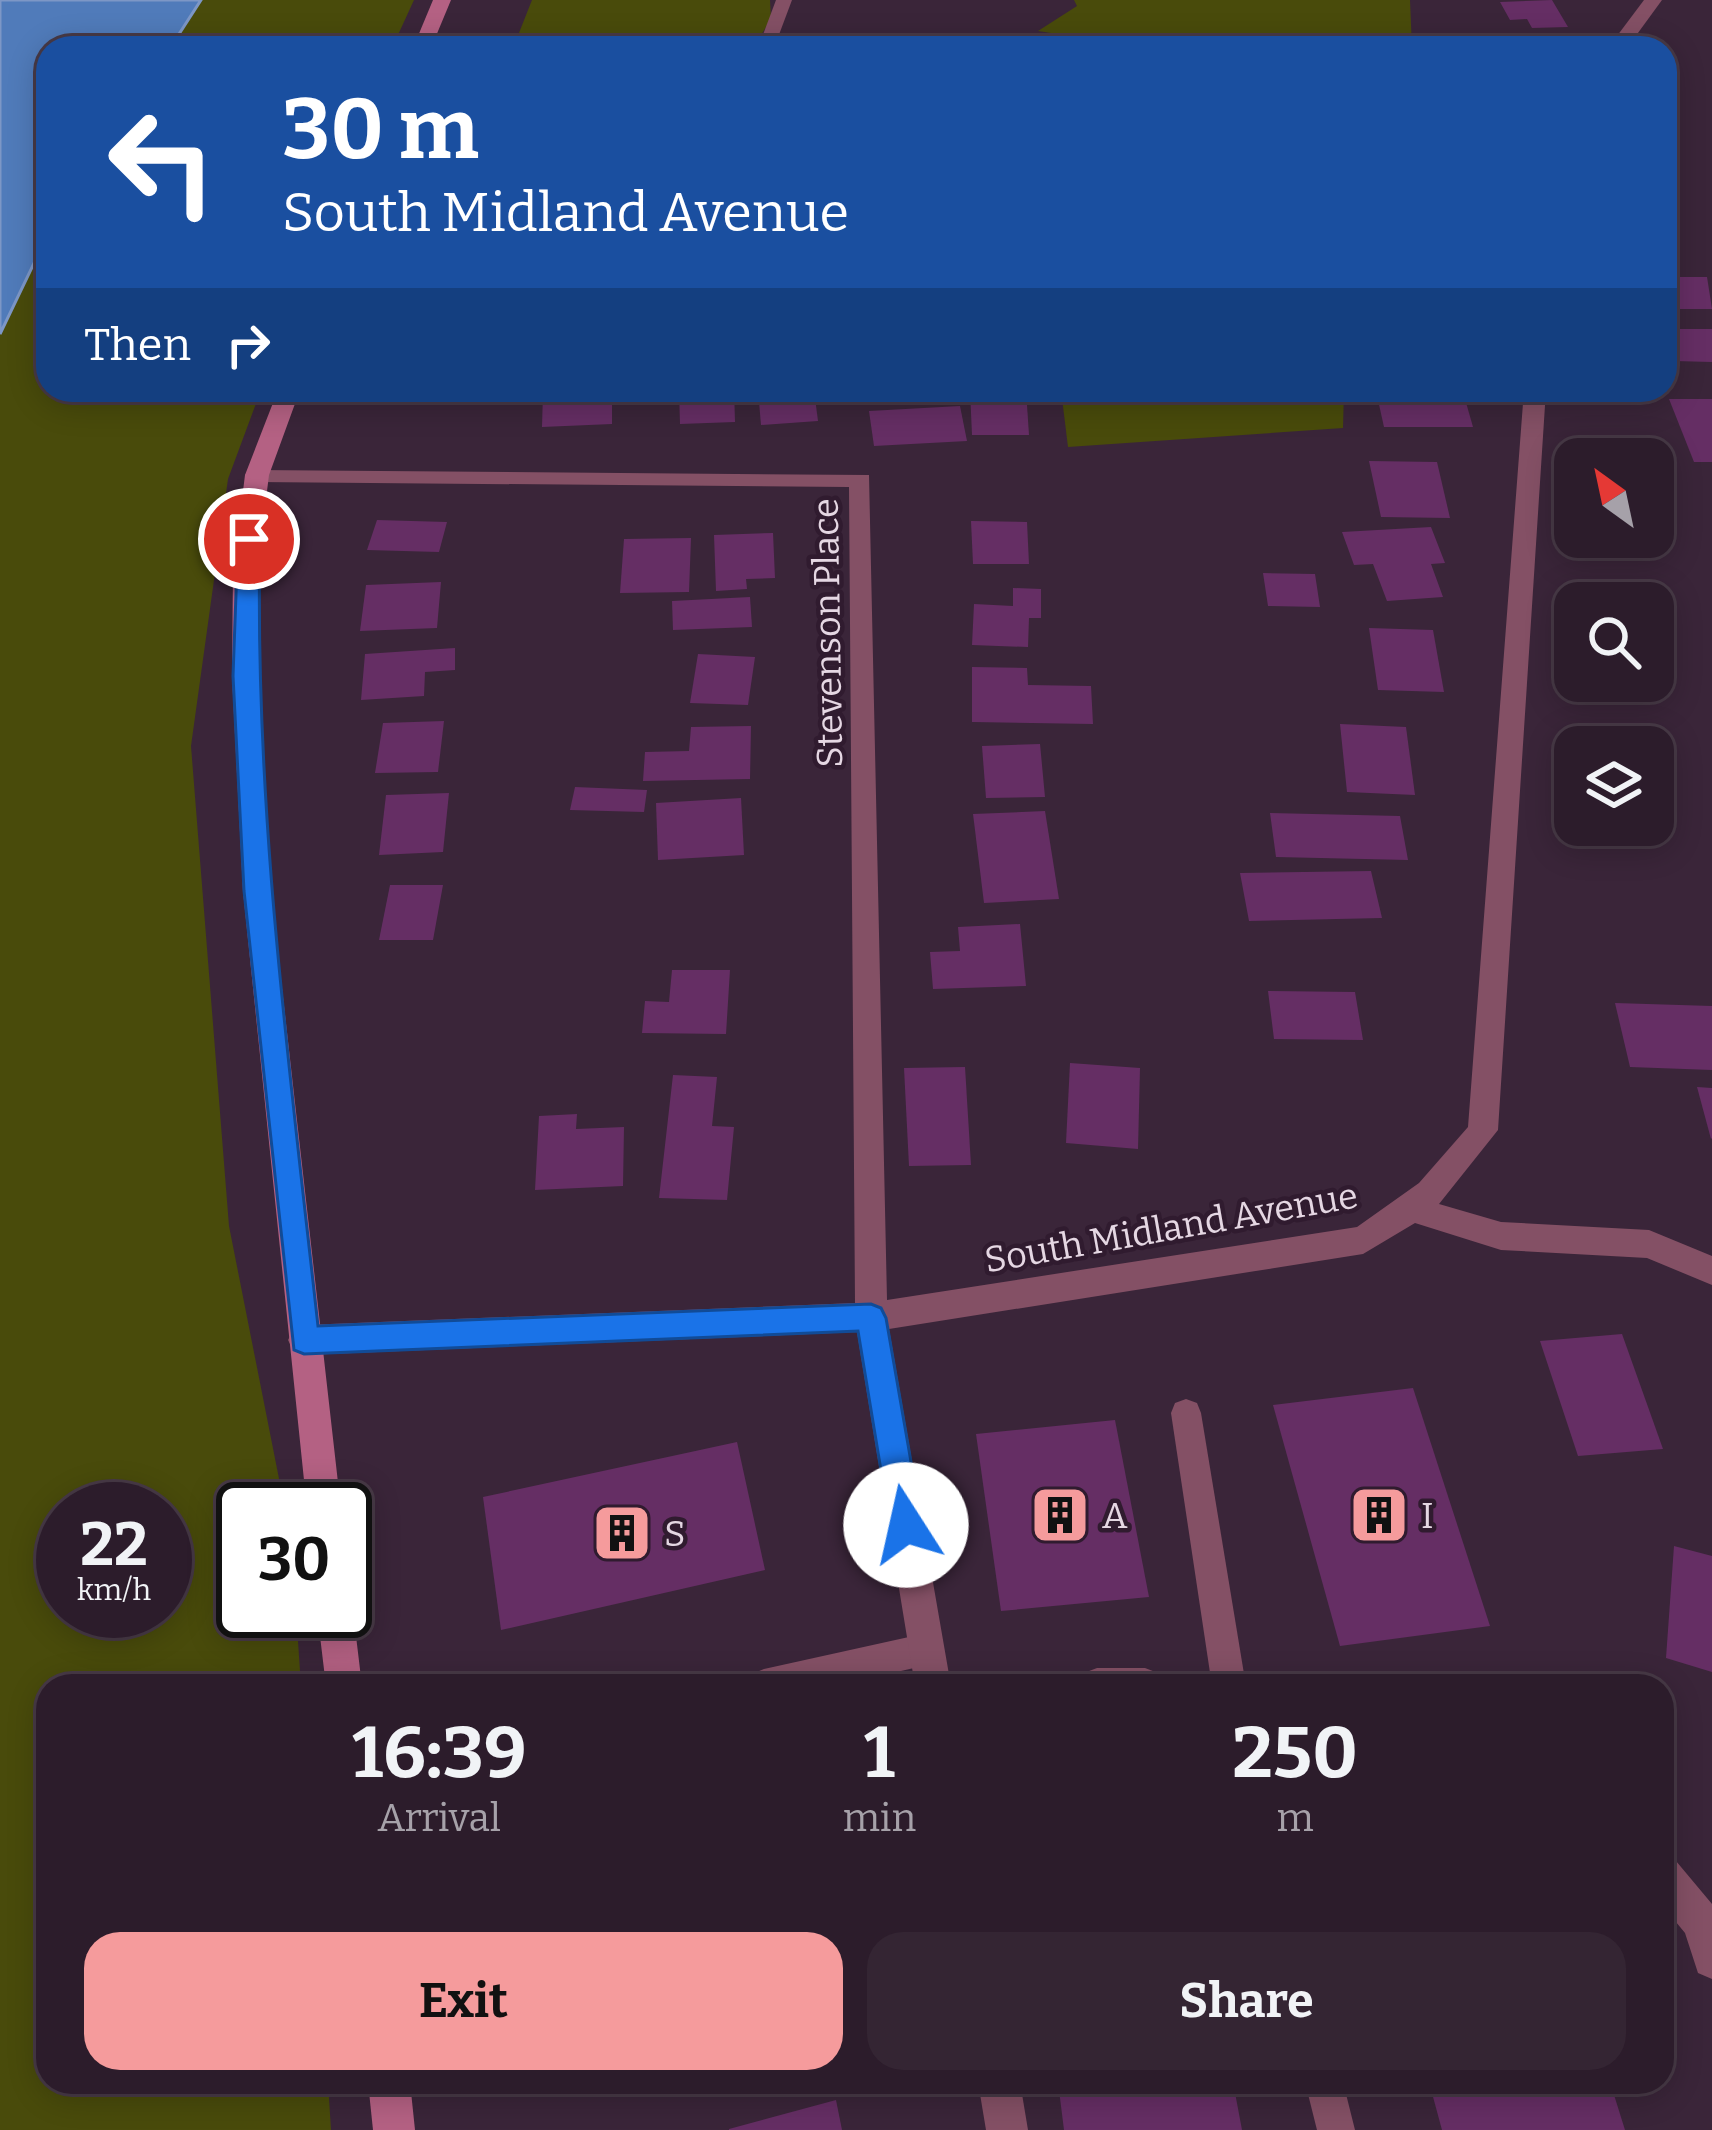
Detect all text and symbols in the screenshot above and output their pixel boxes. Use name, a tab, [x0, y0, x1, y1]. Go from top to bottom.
text: 30 m	[282, 79, 479, 180]
icon: left	[84, 84, 240, 240]
text: South Midland Avenue	[282, 181, 849, 245]
icon: right	[215, 312, 281, 378]
text: Then	[84, 318, 191, 372]
north arrow	[1554, 438, 1674, 558]
map controls	[1554, 438, 1674, 846]
pin	[198, 488, 300, 590]
street label: Stevenson Place	[804, 498, 852, 768]
icon: arrive	[216, 506, 282, 572]
button: search	[1554, 582, 1674, 702]
button: layers	[1554, 726, 1674, 846]
street label: South Midland Avenue	[981, 1173, 1361, 1282]
position arrow	[843, 1462, 969, 1588]
speed limit sign: 30	[216, 1482, 372, 1638]
building icon: A	[1029, 1484, 1091, 1546]
building icon: I	[1348, 1484, 1410, 1546]
place label: A	[1102, 1494, 1128, 1538]
place label: I	[1421, 1494, 1434, 1538]
building icon: S	[591, 1502, 653, 1564]
text: 22	[80, 1509, 148, 1581]
place label: S	[664, 1512, 686, 1556]
text: km/h	[77, 1572, 151, 1608]
text: 16:39	[352, 1710, 527, 1796]
text: 1	[864, 1710, 895, 1796]
text: 250	[1232, 1710, 1358, 1796]
text: Arrival	[378, 1795, 501, 1841]
text: min	[843, 1795, 916, 1841]
text: m	[1276, 1795, 1314, 1841]
button: Exit	[84, 1932, 843, 2070]
button: Share	[867, 1932, 1626, 2070]

